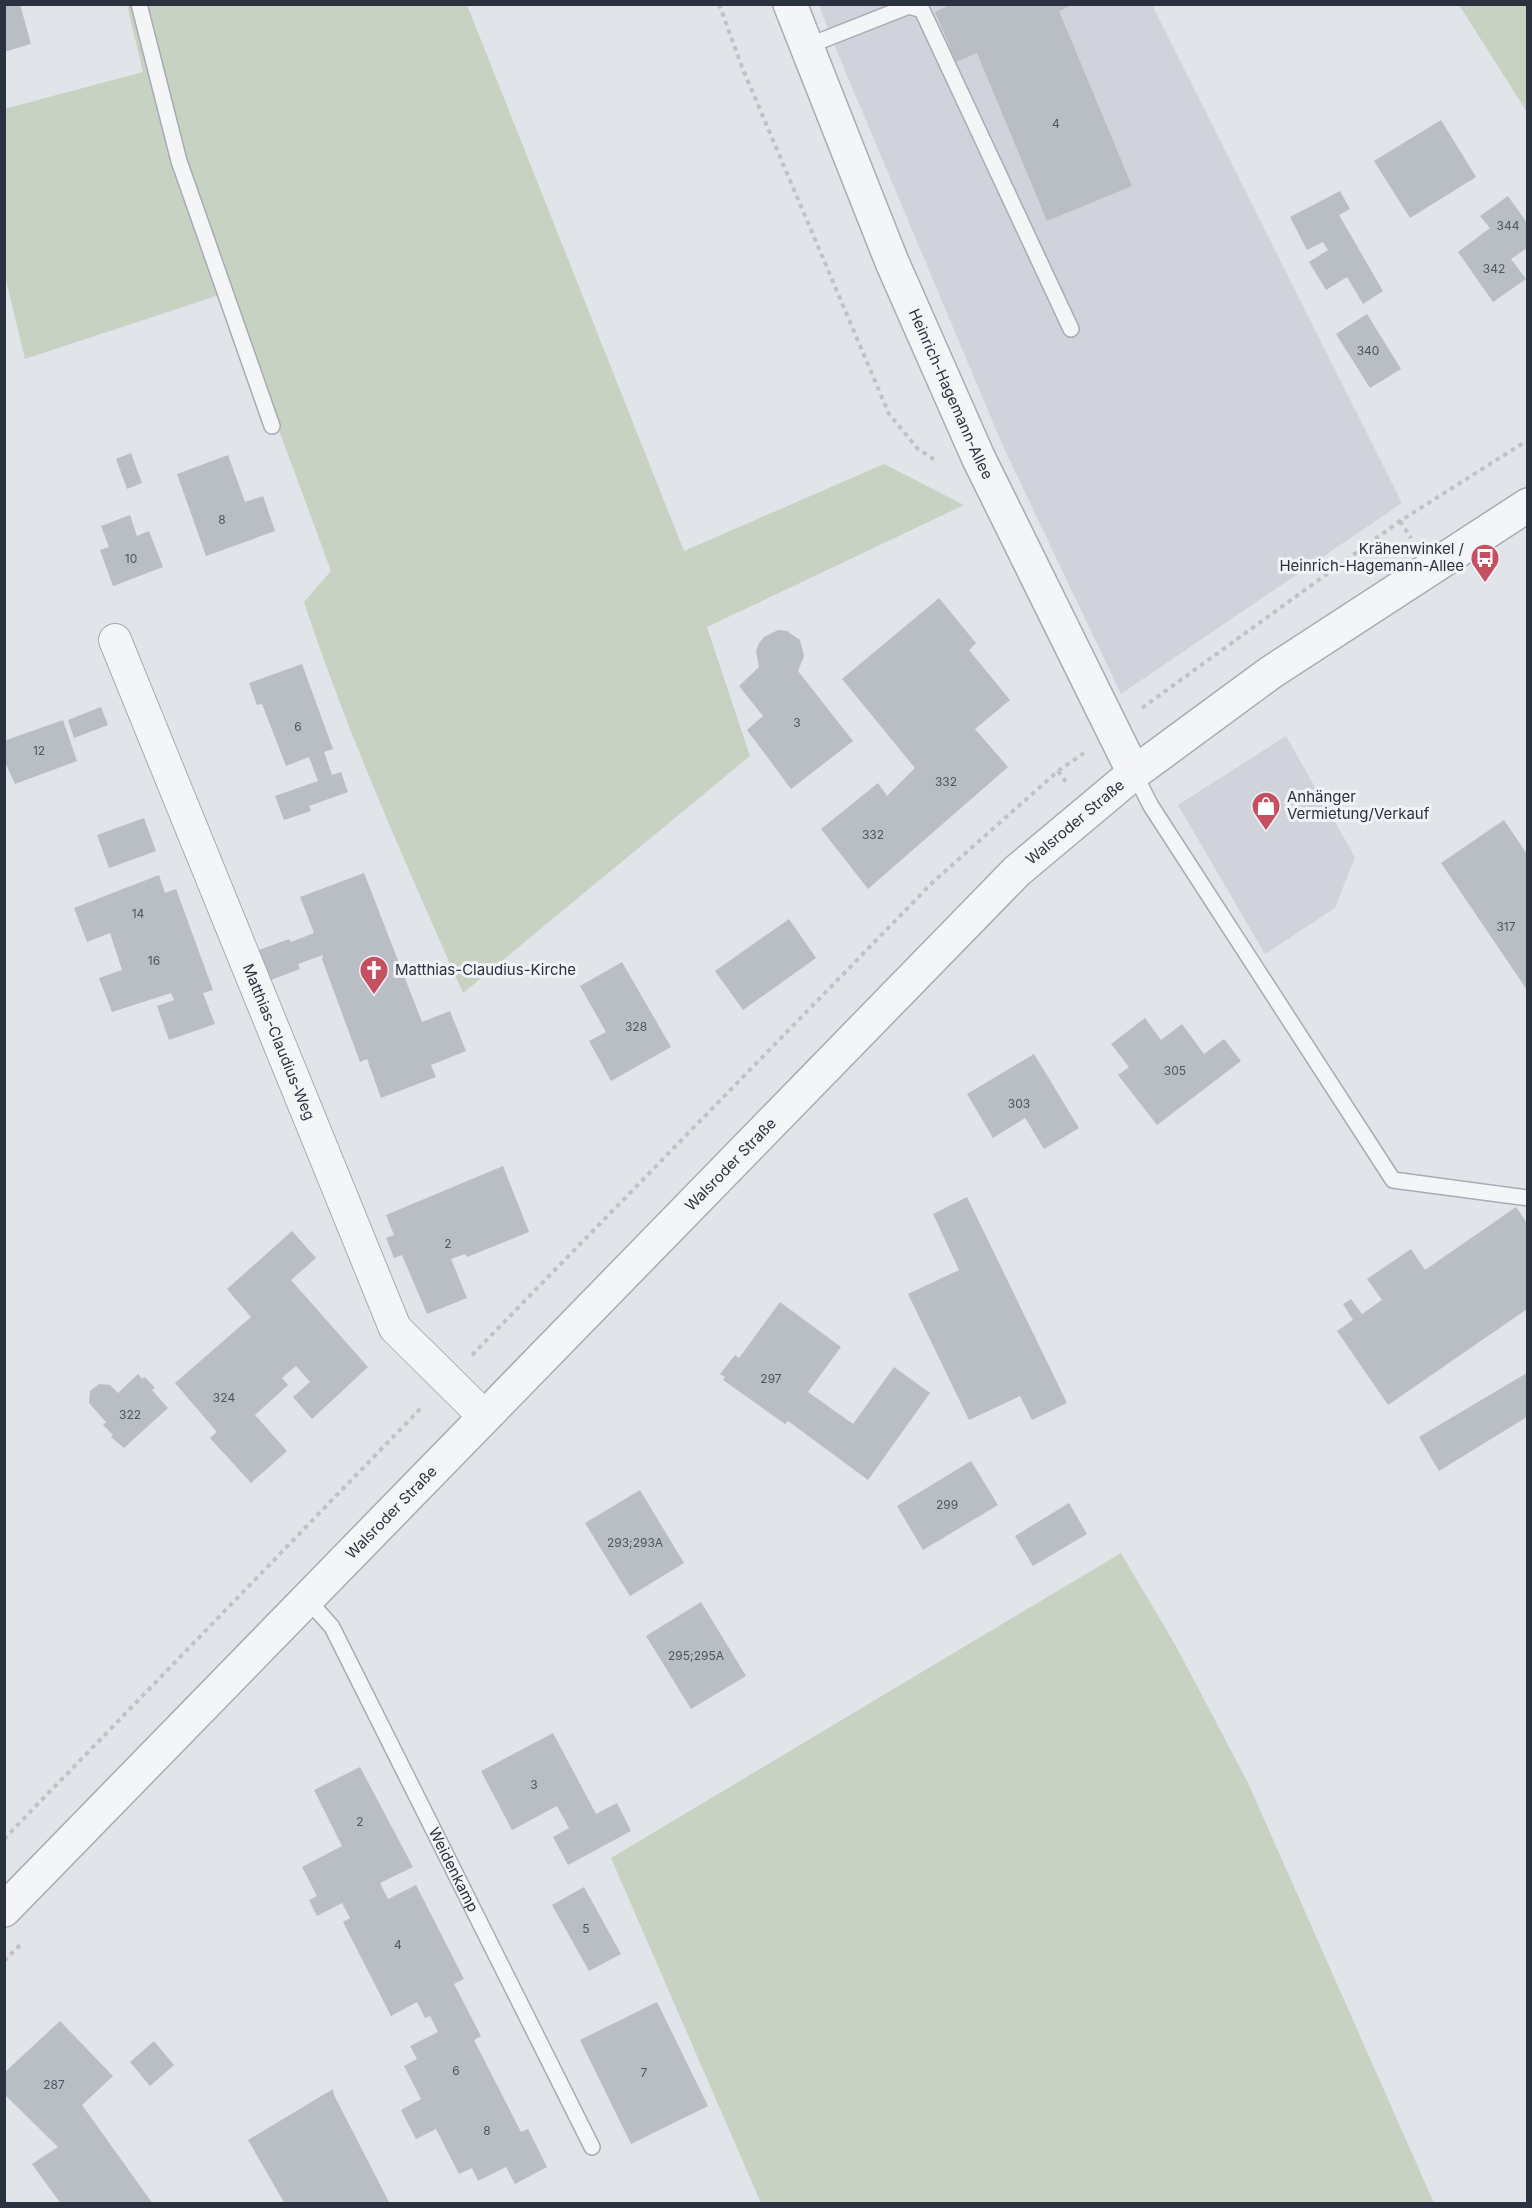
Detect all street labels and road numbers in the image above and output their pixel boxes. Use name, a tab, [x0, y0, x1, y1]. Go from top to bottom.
street label: Heinrich-Hagemann-Allee	[905, 306, 998, 482]
street label: Walsroder Straße	[1022, 775, 1128, 869]
street label: Matthias-Claudius-Weg	[239, 961, 319, 1123]
street label: Walsroder Straße	[681, 1114, 780, 1215]
street label: Walsroder Straße	[341, 1462, 441, 1563]
street label: Weidenkamp	[425, 1824, 483, 1915]

